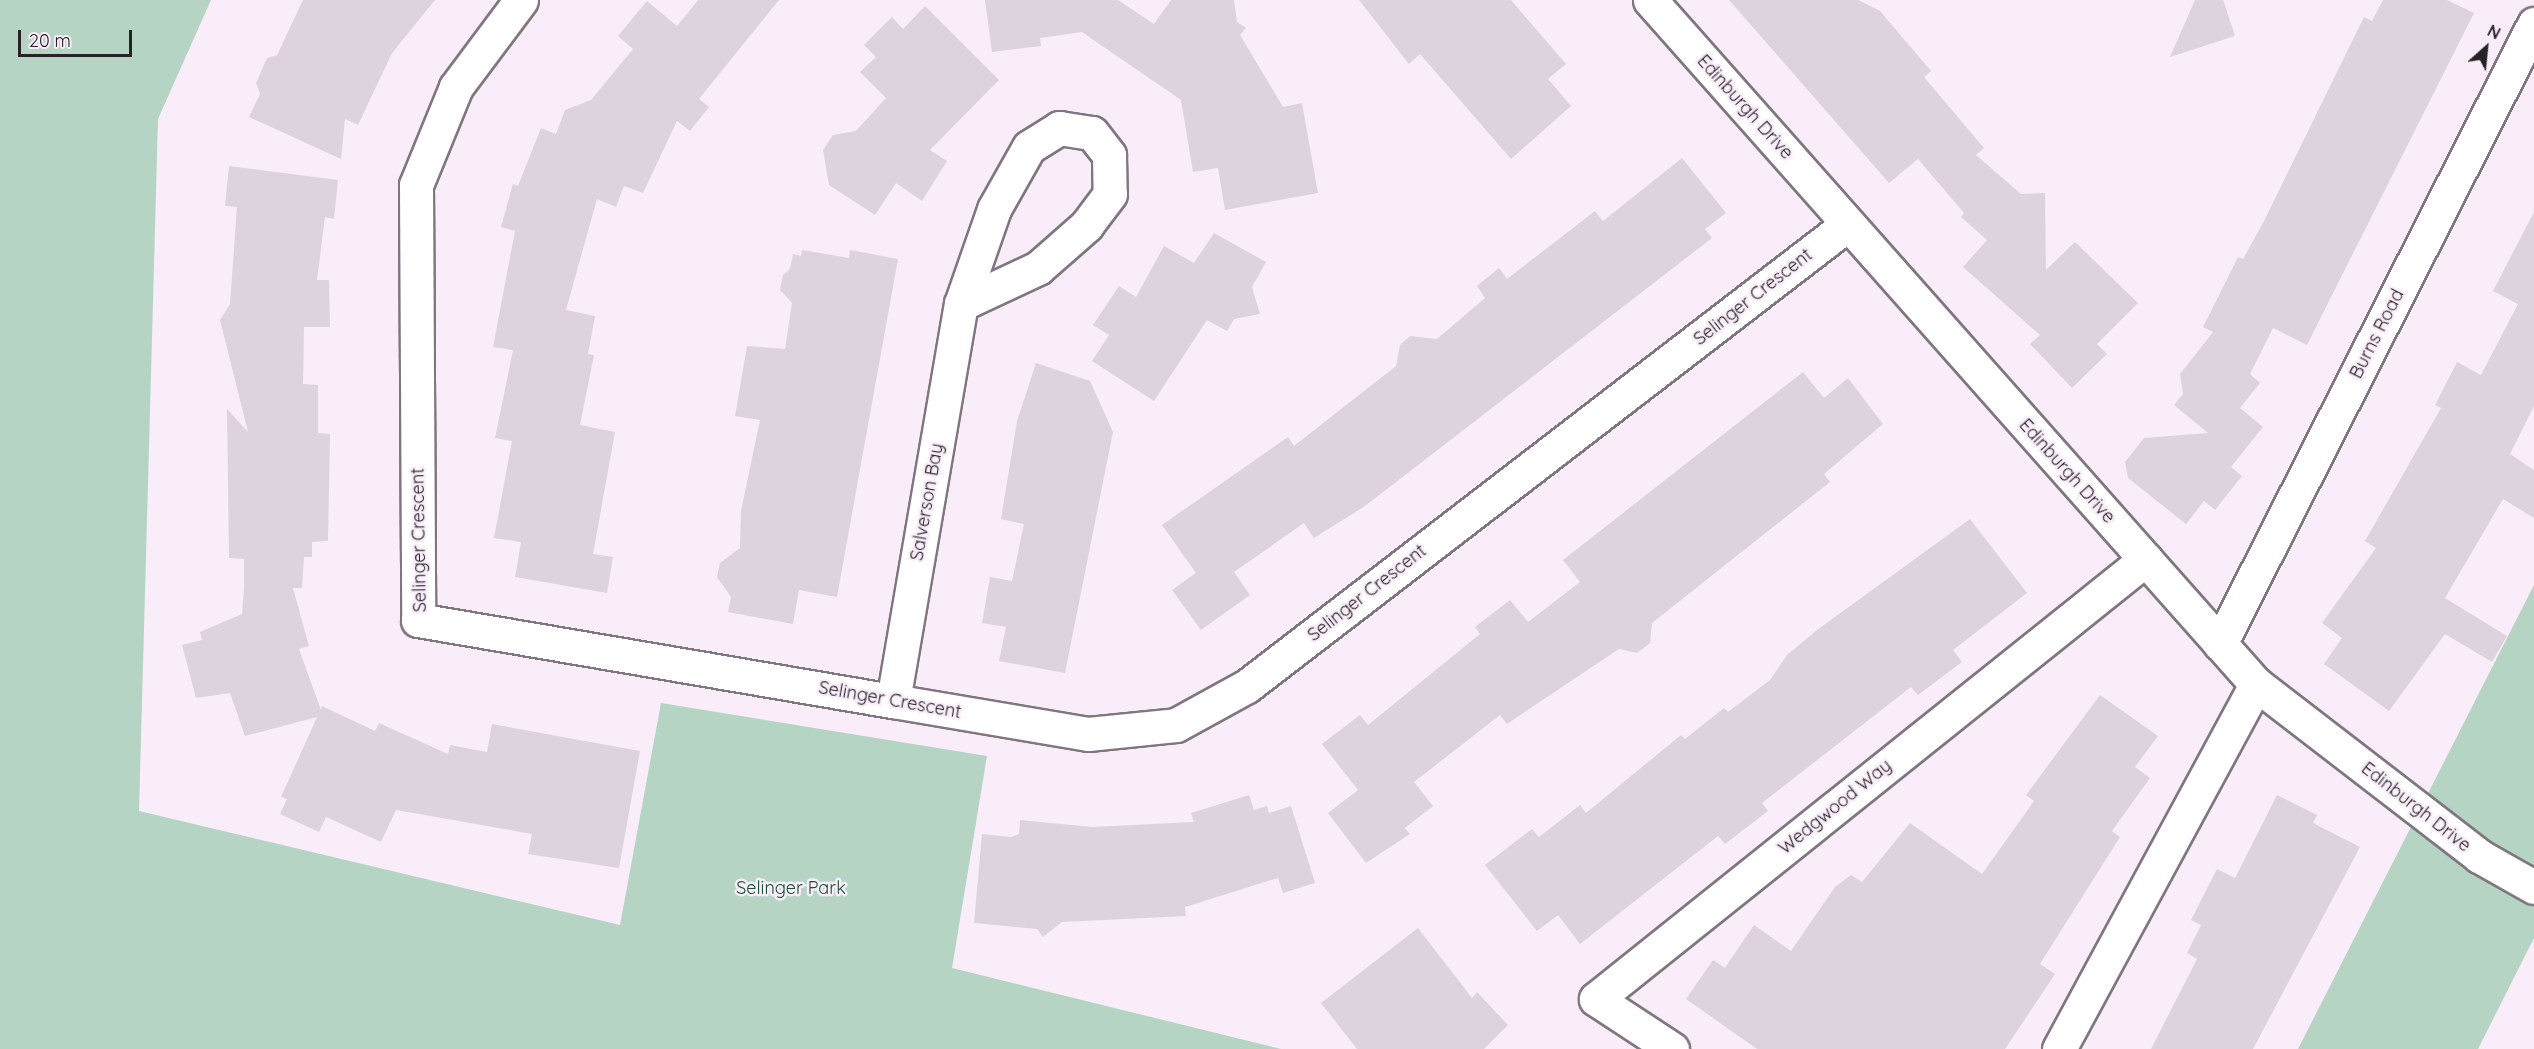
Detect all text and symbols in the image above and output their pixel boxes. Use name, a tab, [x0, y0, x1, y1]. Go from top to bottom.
scale bar	[21, 18, 135, 56]
north arrow	[2456, 18, 2516, 78]
text: N	[2484, 20, 2504, 44]
text: 20 m	[29, 29, 71, 52]
street label: Edinburgh Drive	[1693, 50, 1797, 164]
street label: Selinger Crescent	[1689, 244, 1817, 350]
street label: Burns Road	[2345, 286, 2409, 382]
street label: Edinburgh Drive	[2015, 414, 2119, 528]
street label: Salverson Bay	[906, 442, 948, 562]
street label: Selinger Crescent	[407, 468, 431, 612]
street label: Selinger Crescent	[1303, 540, 1431, 646]
street label: Selinger Crescent	[817, 677, 963, 723]
street label: Wedgwood Way	[1774, 755, 1896, 859]
street label: Edinburgh Drive	[2357, 758, 2475, 856]
park label: Selinger Park	[736, 877, 846, 899]

